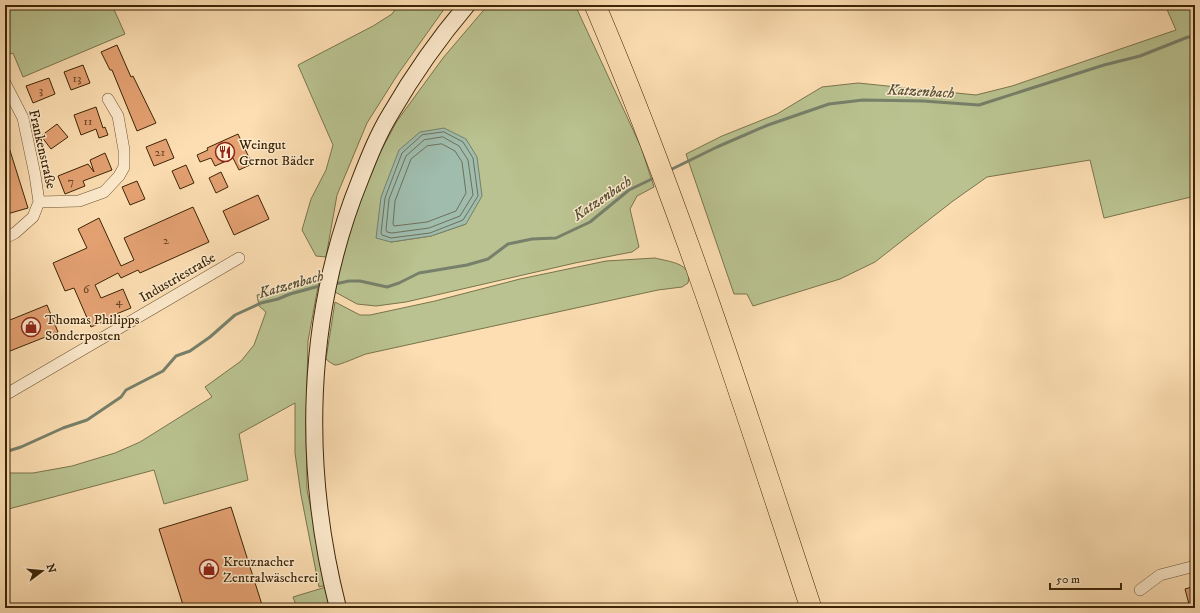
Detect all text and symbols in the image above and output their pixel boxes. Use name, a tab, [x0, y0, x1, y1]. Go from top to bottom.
house number: 13	[73, 71, 81, 86]
water label: Katzenbach	[886, 80, 955, 103]
house number: 3	[39, 83, 43, 98]
street label: Frankenstraße	[24, 108, 60, 191]
house number: 11	[84, 114, 92, 129]
place label: Weingut Gernot Bäder	[238, 136, 315, 170]
restaurant icon: Weingut Gernot Bäder	[214, 141, 236, 163]
house number: 21	[155, 145, 165, 160]
water label: Katzenbach	[568, 172, 636, 226]
house number: 7	[68, 174, 74, 189]
house number: 2	[163, 233, 169, 248]
street label: Industriestraße	[136, 249, 219, 307]
water label: Katzenbach	[255, 266, 326, 303]
house number: 6	[83, 282, 90, 297]
house number: 4	[116, 294, 124, 309]
place label: Thomas Philipps Sonderposten	[45, 311, 140, 345]
shop icon: Thomas Philipps Sonderposten	[20, 316, 42, 338]
north arrow	[22, 551, 62, 591]
place label: Kreuznacher Zentralwäscherei	[223, 553, 318, 587]
shop icon: Kreuznacher Zentralwäscherei	[198, 558, 220, 580]
text: N	[43, 562, 59, 575]
scale bar	[1050, 565, 1121, 591]
text: 50 m	[1056, 572, 1080, 587]

